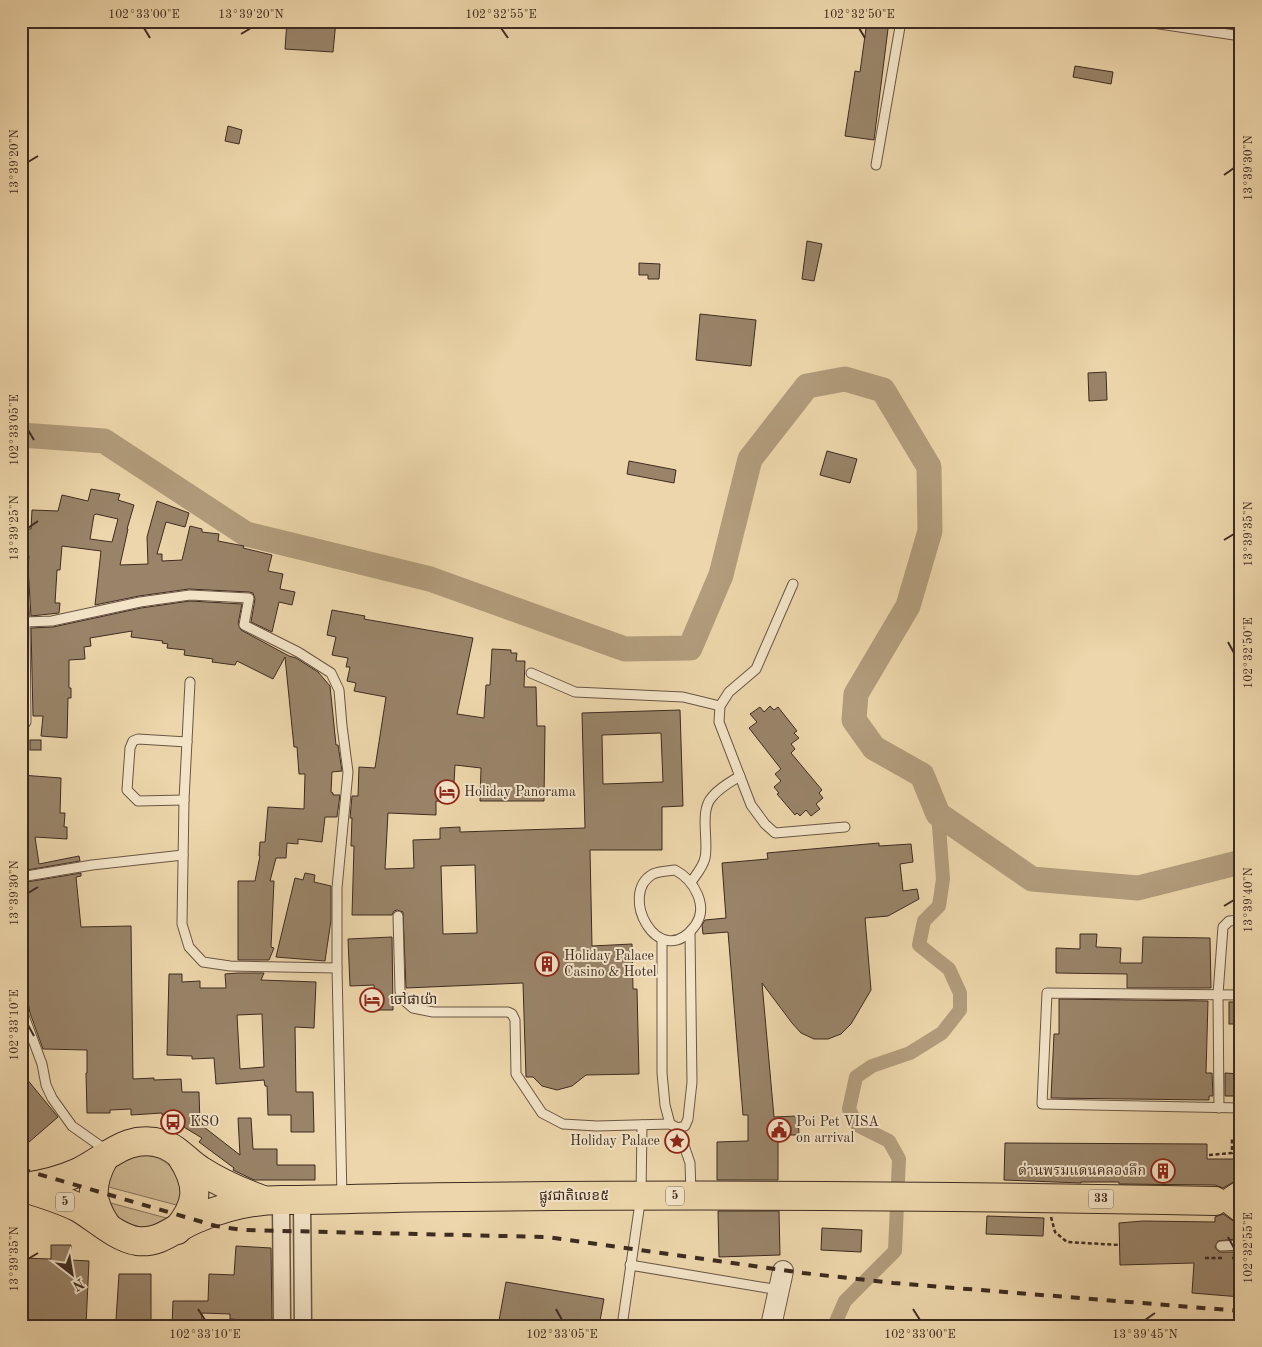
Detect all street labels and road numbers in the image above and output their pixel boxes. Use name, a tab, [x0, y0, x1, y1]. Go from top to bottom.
road number: 5	[666, 1186, 684, 1206]
street label: ផ្លូវជាតិលេខ៥	[539, 1188, 609, 1207]
road number: 33	[1088, 1190, 1114, 1208]
road number: 5	[56, 1192, 74, 1212]

